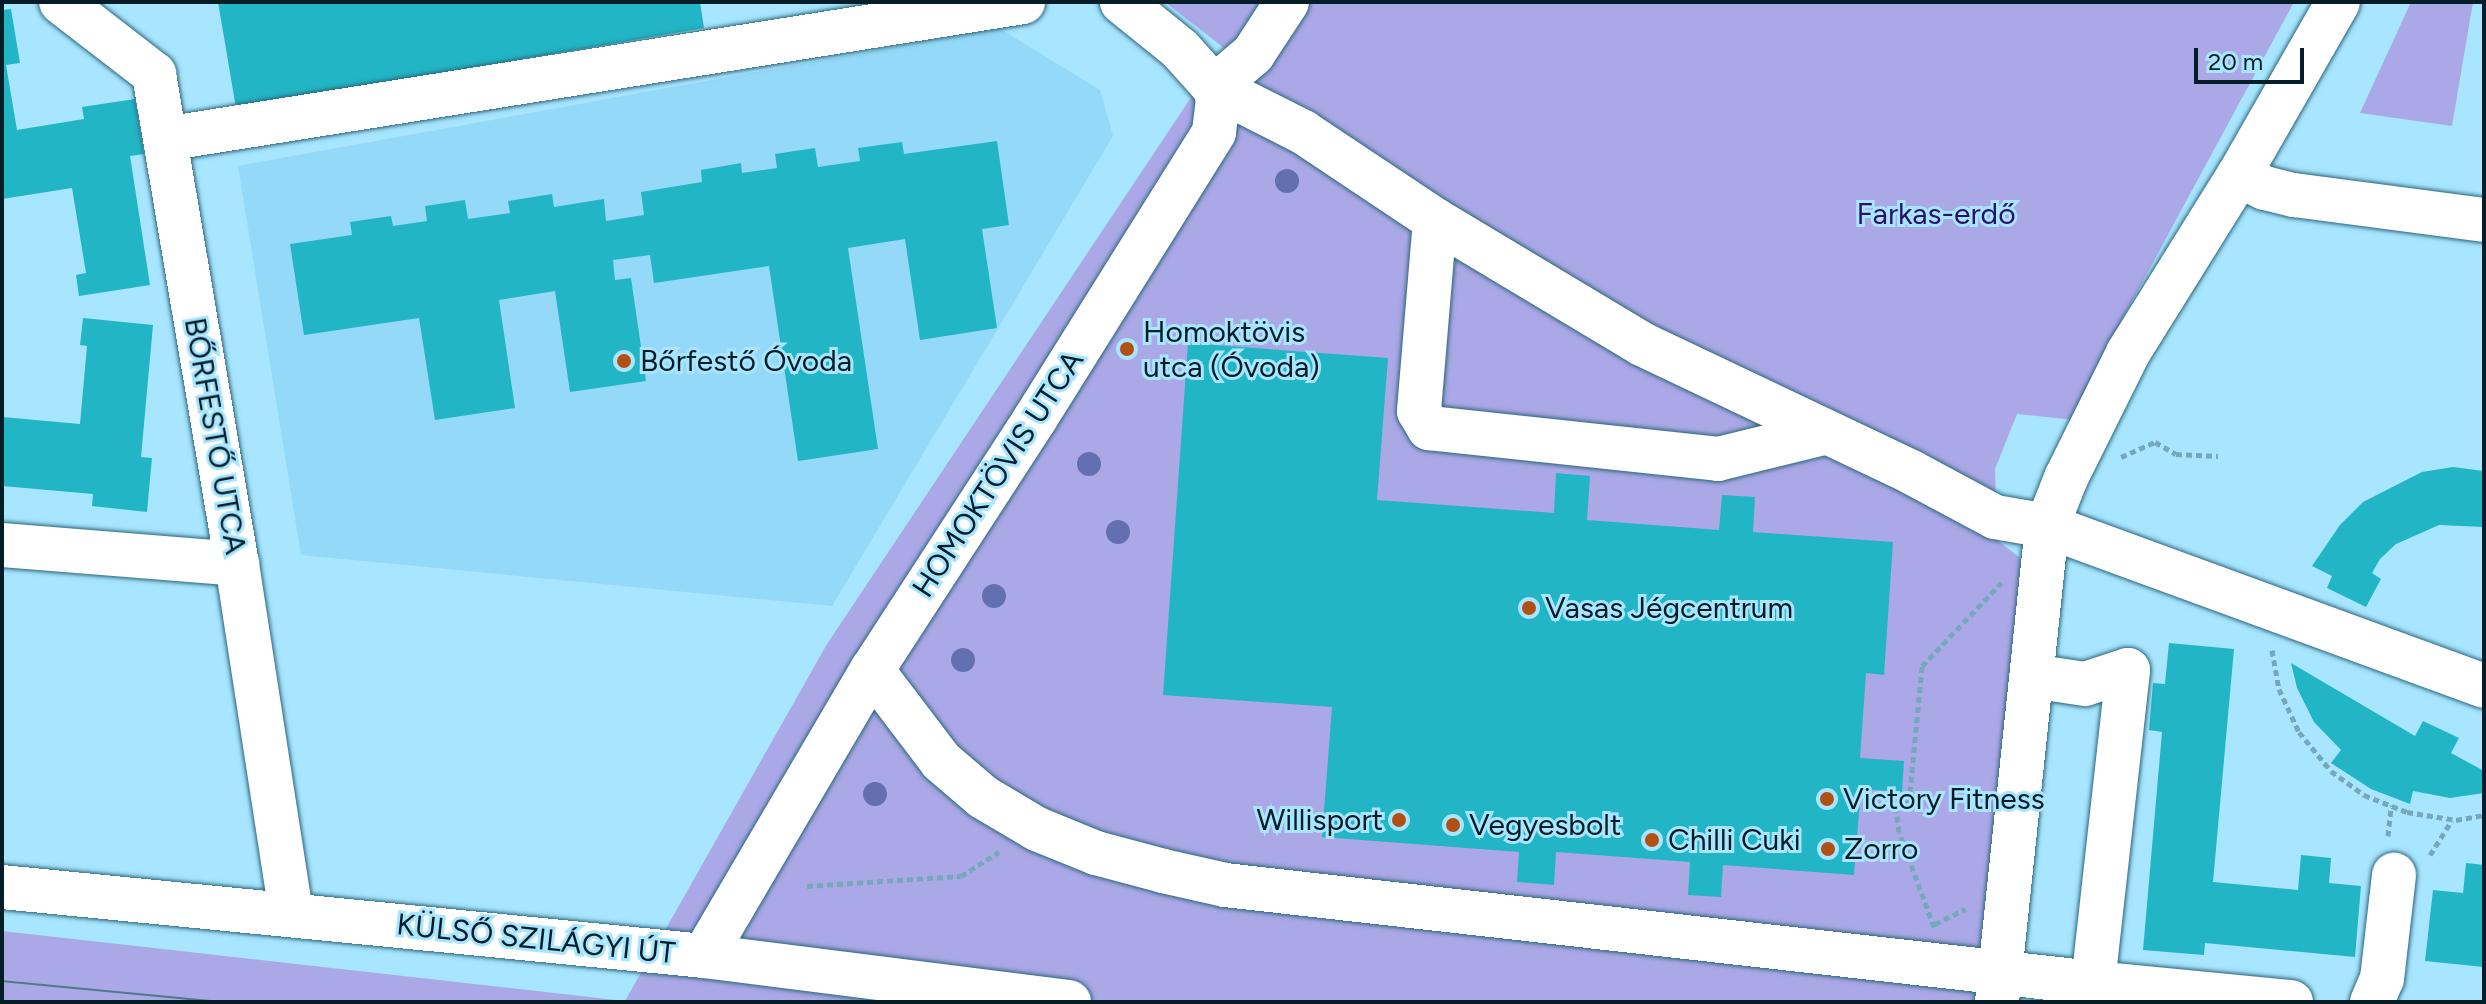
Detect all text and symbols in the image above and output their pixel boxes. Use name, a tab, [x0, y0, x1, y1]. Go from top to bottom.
scale bar	[2198, 32, 2308, 82]
text: 20 m	[2208, 47, 2263, 76]
park label: Farkas-erdő	[1856, 196, 2016, 232]
place label: Homoktövis utca (Óvoda)	[1143, 314, 1320, 384]
street label: BŐRFESTŐ UTCA	[176, 315, 254, 557]
marker: Homoktövis utca (Óvoda)	[1118, 340, 1136, 358]
place label: Bőrfestő Óvoda	[640, 343, 852, 379]
street label: HOMOKTÖVIS UTCA	[905, 344, 1091, 604]
marker: Bőrfestő Óvoda	[615, 352, 633, 370]
place label: Vasas Jégcentrum	[1545, 590, 1793, 626]
marker: Vasas Jégcentrum	[1520, 599, 1538, 617]
place label: Victory Fitness	[1843, 781, 2045, 817]
marker: Victory Fitness	[1818, 790, 1836, 808]
place label: Willisport	[1256, 802, 1383, 838]
place label: Vegyesbolt	[1469, 807, 1621, 843]
marker: Willisport	[1390, 811, 1408, 829]
marker: Vegyesbolt	[1444, 816, 1462, 834]
place label: Chilli Cuki	[1668, 822, 1801, 858]
marker: Chilli Cuki	[1643, 831, 1661, 849]
place label: Zorro	[1844, 831, 1918, 867]
marker: Zorro	[1819, 840, 1837, 858]
street label: KÜLSŐ SZILÁGYI ÚT	[395, 906, 677, 972]

